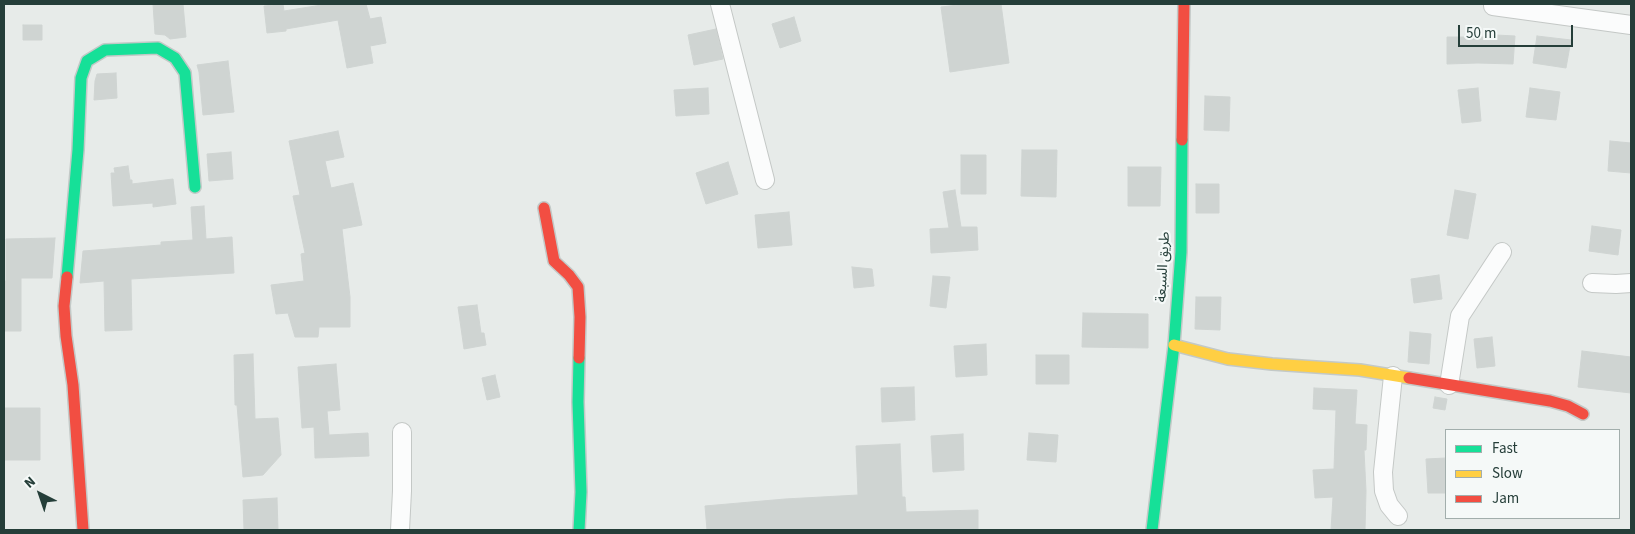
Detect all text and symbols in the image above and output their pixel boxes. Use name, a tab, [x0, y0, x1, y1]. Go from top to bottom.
scale bar	[1460, 15, 1575, 47]
text: 50 m	[1466, 23, 1496, 44]
street label: طريق السبعة	[1154, 231, 1174, 303]
legend	[1445, 429, 1620, 519]
text: Fast	[1492, 438, 1518, 459]
text: Slow	[1492, 463, 1523, 484]
north arrow	[15, 469, 65, 519]
text: N	[20, 472, 40, 493]
text: Jam	[1492, 488, 1519, 509]

